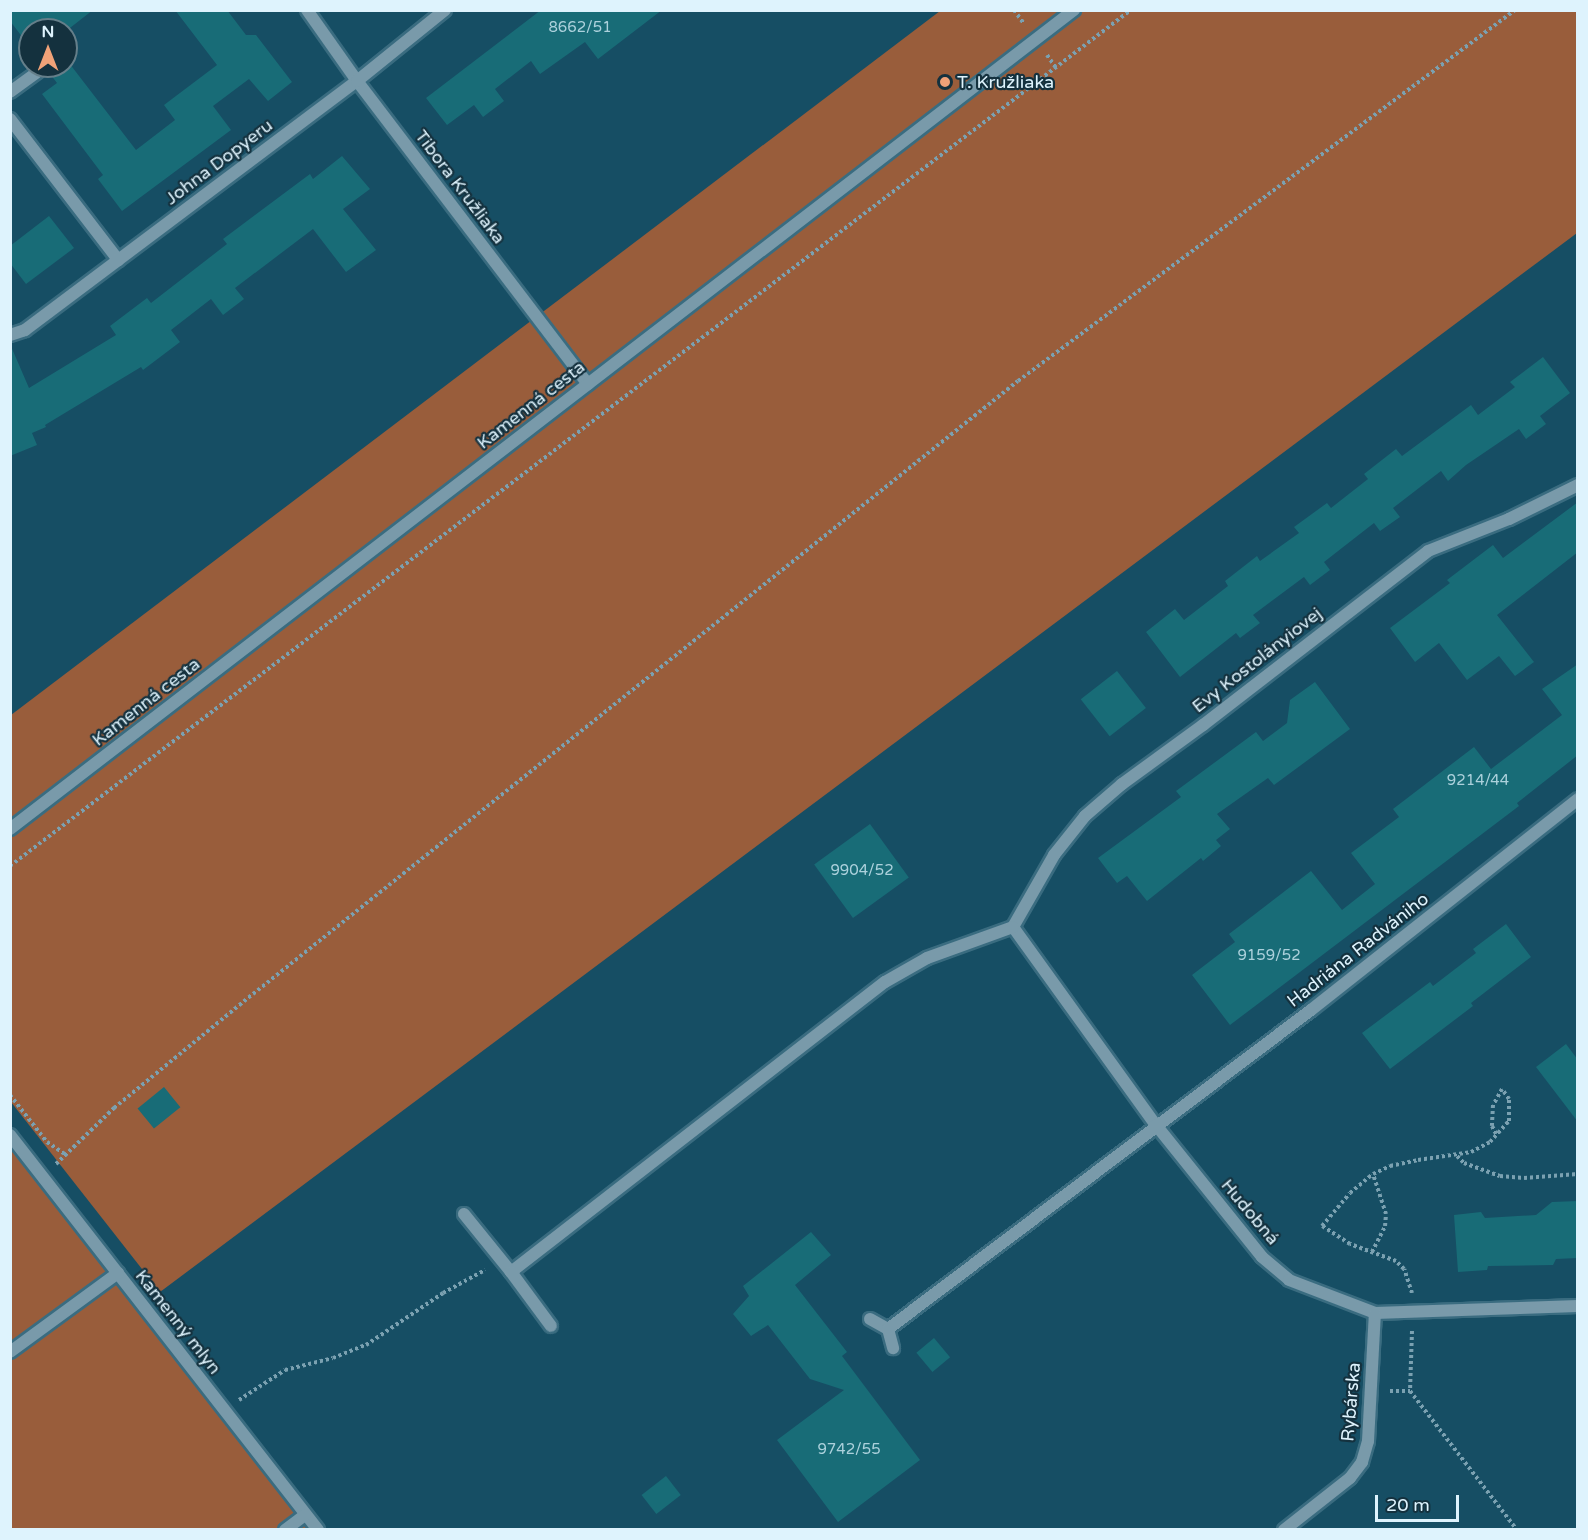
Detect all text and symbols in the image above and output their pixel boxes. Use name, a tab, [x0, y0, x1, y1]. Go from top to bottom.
north arrow	[18, 18, 78, 78]
house number: 8662/51	[548, 19, 612, 37]
text: N	[42, 22, 54, 42]
place label: T. Kružliaka	[957, 71, 1054, 93]
marker: T. Kružliaka	[938, 75, 952, 89]
street label: Johna Dopyeru	[161, 115, 277, 209]
street label: Tibora Kružliaka	[410, 126, 510, 248]
street label: Kamenná cesta	[473, 356, 589, 454]
street label: Evy Kostolányiovej	[1188, 603, 1326, 717]
street label: Kamenná cesta	[88, 653, 204, 751]
house number: 9214/44	[1447, 772, 1509, 790]
house number: 9904/52	[830, 862, 894, 880]
street label: Hadriána Radvániho	[1283, 888, 1433, 1012]
house number: 9159/52	[1237, 947, 1301, 965]
street label: Hudobná	[1216, 1175, 1284, 1249]
street label: Kamenný mlyn	[131, 1265, 225, 1379]
street label: Rybárska	[1337, 1362, 1365, 1442]
house number: 9742/55	[817, 1441, 881, 1459]
scale bar	[1378, 1483, 1462, 1521]
text: 20 m	[1386, 1494, 1430, 1516]

